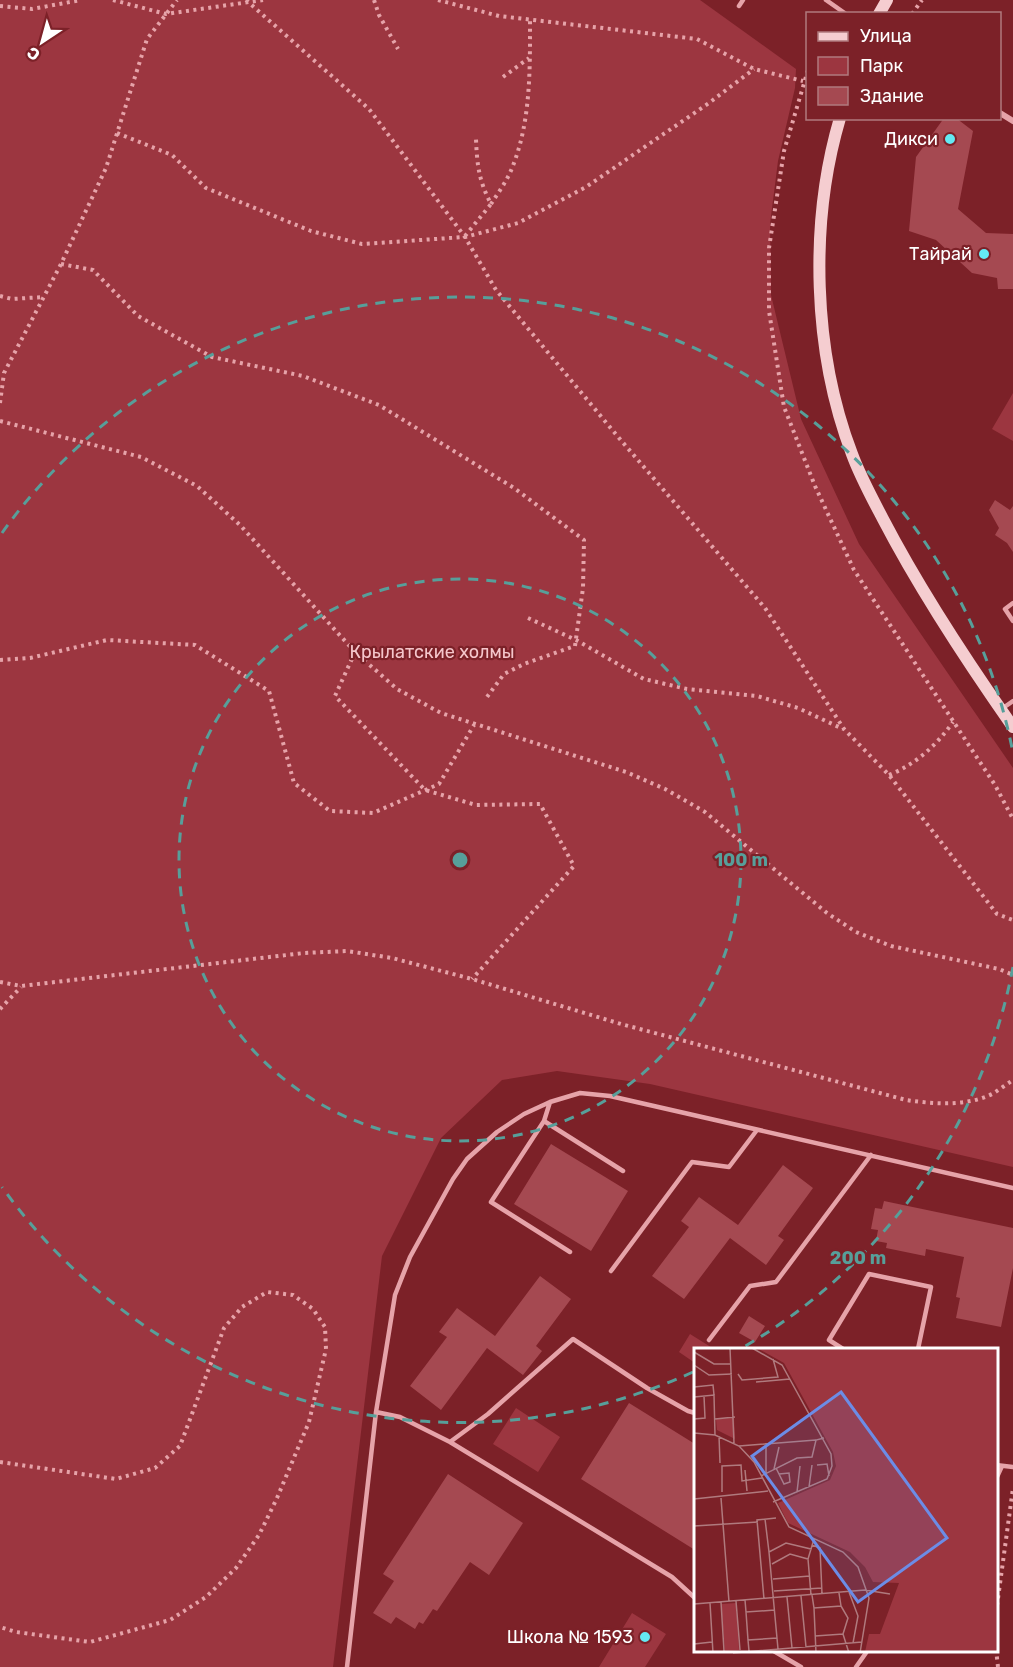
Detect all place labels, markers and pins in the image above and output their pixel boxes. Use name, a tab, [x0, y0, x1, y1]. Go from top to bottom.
place label: Дикси	[884, 128, 938, 150]
marker: Дикси	[943, 132, 957, 146]
place label: Тайрай	[909, 243, 972, 265]
marker: Тайрай	[977, 247, 991, 261]
centre of rings	[450, 850, 470, 870]
place label: Школа № 1593	[507, 1626, 633, 1648]
marker: Школа № 1593	[638, 1630, 652, 1644]

